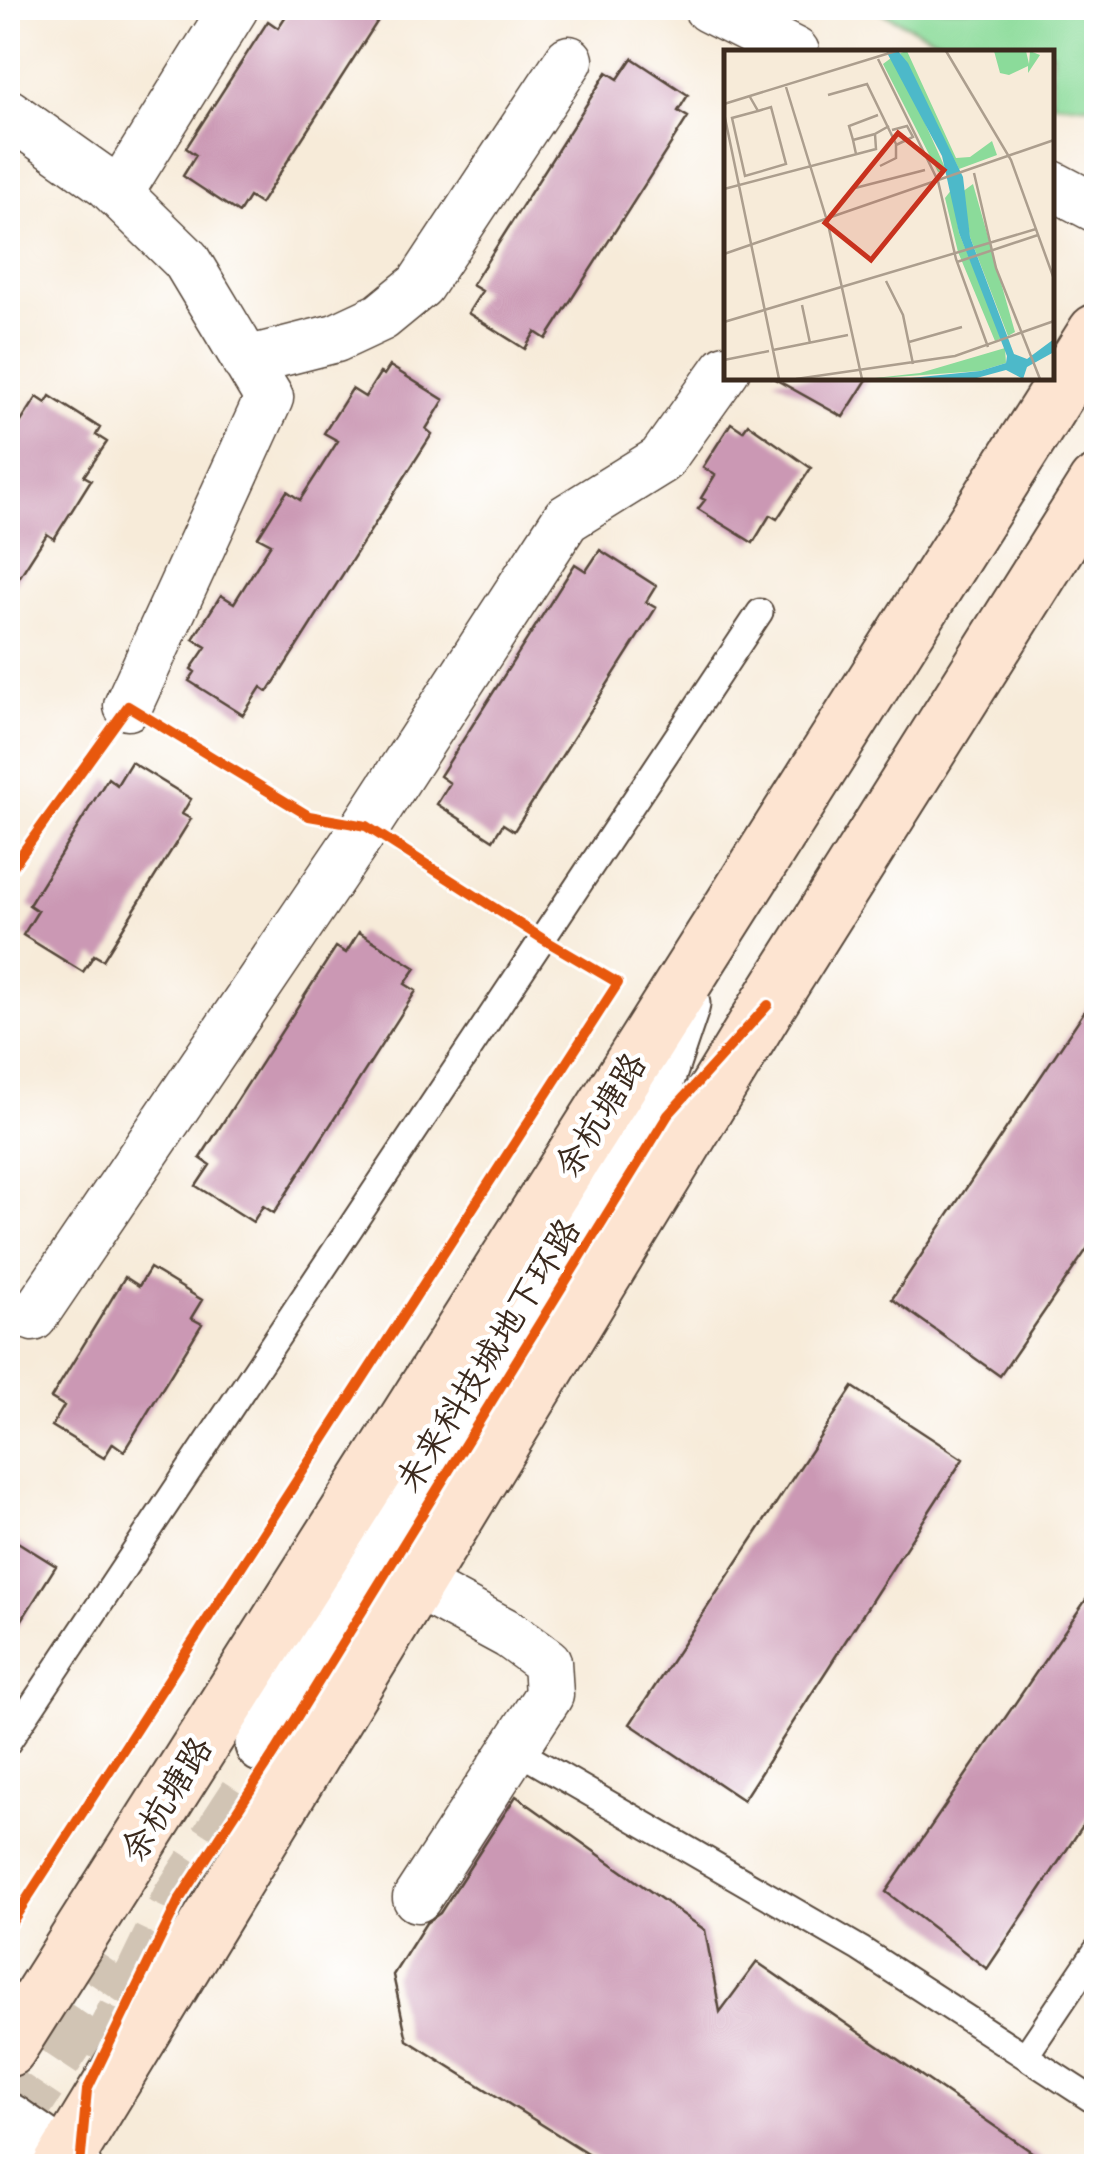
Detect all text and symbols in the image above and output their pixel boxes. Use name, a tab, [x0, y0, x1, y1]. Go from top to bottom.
inset map	[724, 50, 1054, 380]
street label: 余杭塘路	[545, 1045, 655, 1185]
street label: 未来科技城地下环路	[387, 1210, 589, 1500]
street label: 余杭塘路	[111, 1729, 221, 1869]

